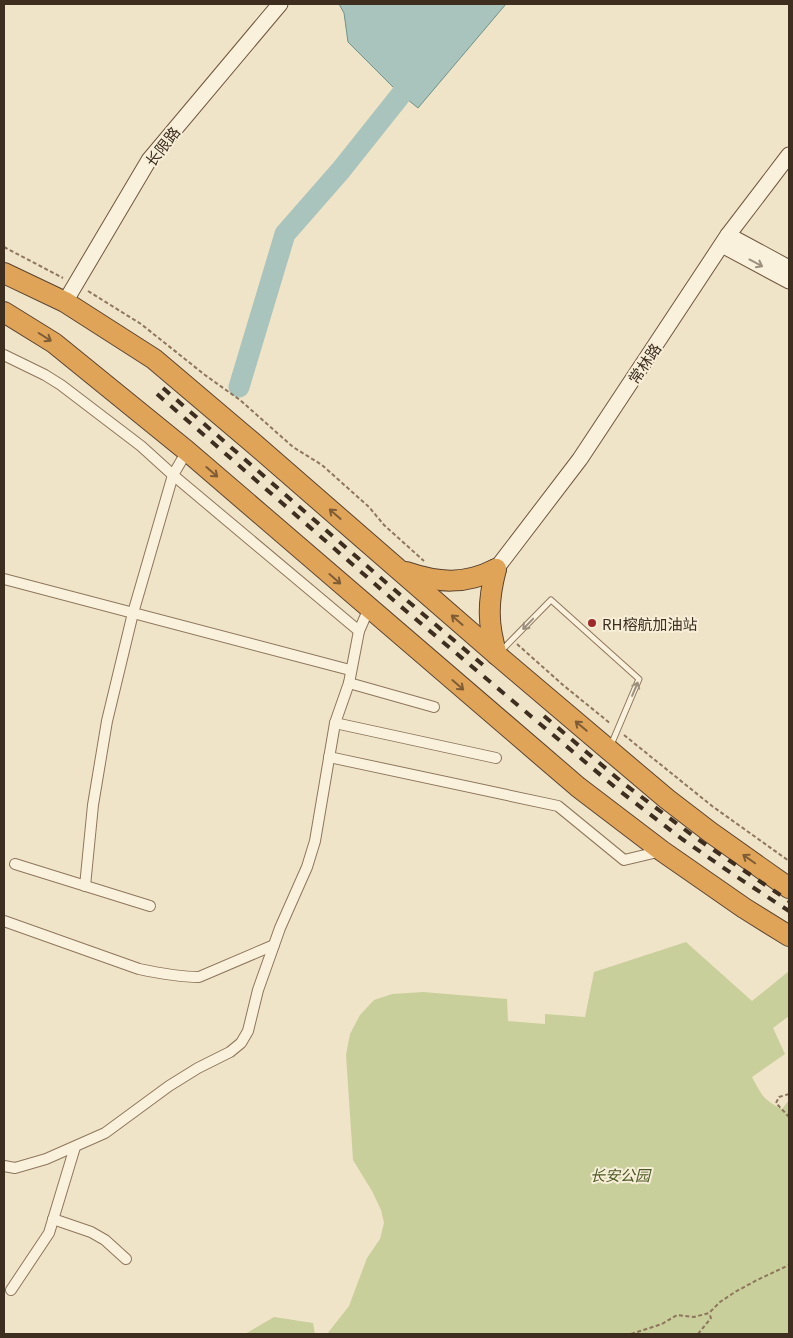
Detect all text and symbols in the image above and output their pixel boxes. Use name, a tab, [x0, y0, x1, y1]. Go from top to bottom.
street label: 长限路	[140, 122, 184, 170]
one-way arrow	[748, 258, 763, 268]
one-way arrow	[38, 333, 52, 343]
street label: 常林路	[623, 338, 665, 388]
one-way arrow	[206, 467, 219, 478]
one-way arrow	[328, 508, 341, 520]
one-way arrow	[329, 573, 342, 585]
place label: RH榕航加油站	[602, 613, 697, 634]
one-way arrow	[451, 615, 464, 626]
marker: RH榕航加油站	[586, 617, 598, 629]
one-way arrow	[522, 618, 534, 630]
one-way arrow	[452, 679, 465, 691]
one-way arrow	[631, 682, 640, 697]
one-way arrow	[574, 721, 587, 732]
one-way arrow	[743, 854, 757, 864]
park label: 长安公园	[590, 1164, 652, 1185]

